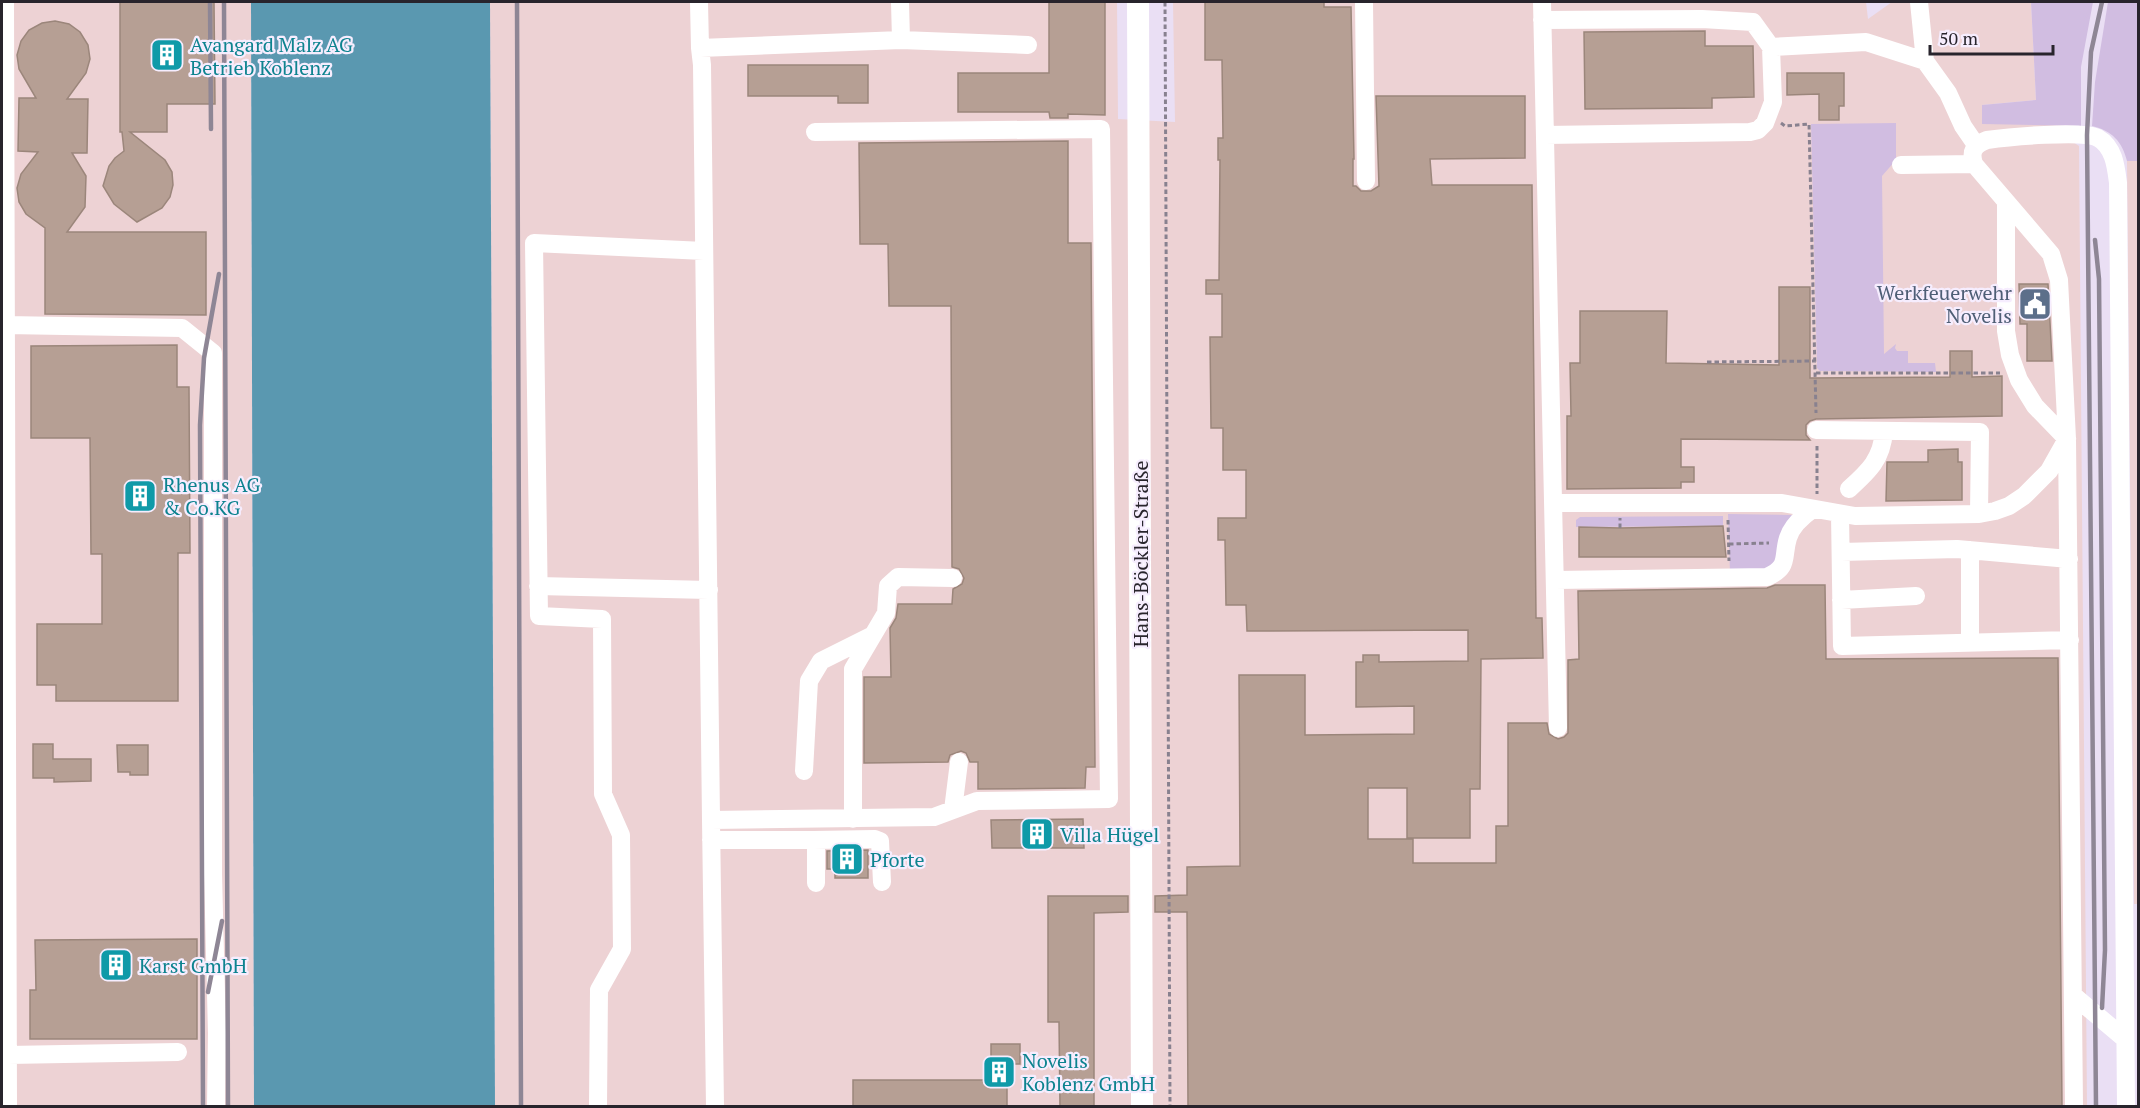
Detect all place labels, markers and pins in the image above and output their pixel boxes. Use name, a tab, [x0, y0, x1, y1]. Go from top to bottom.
place label: Avangard Malz AG Betrieb Koblenz	[190, 31, 353, 81]
building icon: Avangard Malz AG Betrieb Koblenz	[149, 37, 185, 73]
place label: Werkfeuerwehr Novelis	[1877, 279, 2012, 329]
public building icon: Werkfeuerwehr Novelis	[2017, 286, 2053, 322]
place label: Rhenus AG & Co.KG	[163, 471, 261, 521]
building icon: Rhenus AG & Co.KG	[122, 478, 158, 514]
building icon: Villa Hügel	[1019, 816, 1055, 852]
place label: Villa Hügel	[1060, 821, 1159, 848]
building icon: Pforte	[829, 841, 865, 877]
place label: Pforte	[870, 846, 925, 873]
building icon: Karst GmbH	[98, 947, 134, 983]
place label: Karst GmbH	[139, 952, 247, 979]
place label: Novelis Koblenz GmbH	[1022, 1047, 1155, 1097]
building icon: Novelis Koblenz GmbH	[981, 1054, 1017, 1090]

